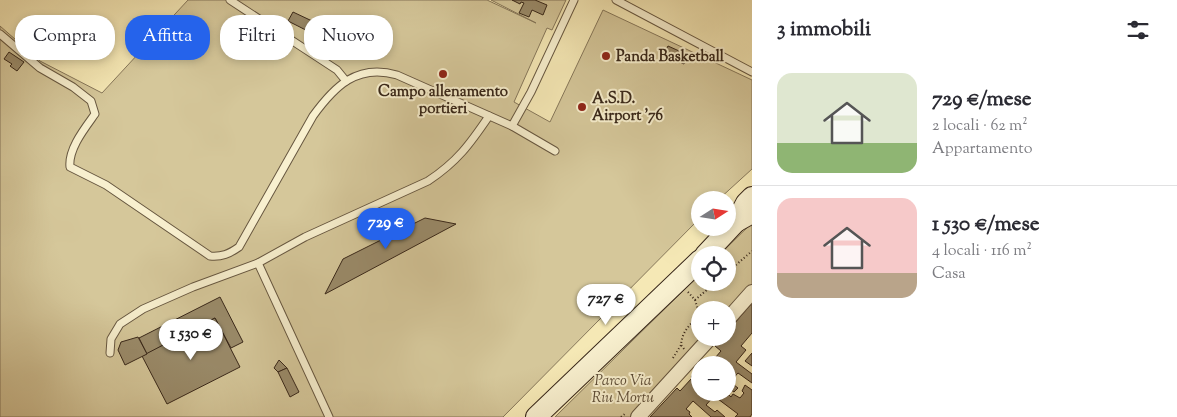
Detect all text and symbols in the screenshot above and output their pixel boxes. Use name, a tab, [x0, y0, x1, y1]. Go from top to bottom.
chip: Compra	[15, 15, 115, 60]
chip: Affitta	[125, 15, 210, 60]
chip: Filtri	[220, 15, 294, 60]
chip: Nuovo	[304, 15, 393, 60]
text: 3 immobili	[777, 15, 871, 45]
icon: filters	[1124, 16, 1152, 44]
place label: Panda Basketball	[616, 47, 725, 68]
marker: Panda Basketball	[600, 50, 612, 62]
marker: Campo allenamento portieri	[437, 68, 449, 80]
place label: Campo allenamento portieri	[378, 82, 508, 120]
text: 729 €/mese	[932, 85, 1032, 115]
place label: A.S.D. Airport '76	[592, 89, 663, 127]
icon: home	[817, 93, 877, 153]
marker: A.S.D. Airport '76	[576, 101, 588, 113]
text: 2 locali · 62 m²	[932, 115, 1028, 138]
text: Appartamento	[932, 138, 1032, 161]
north arrow	[691, 191, 736, 236]
map controls	[691, 191, 736, 401]
pin: 729 €	[351, 208, 421, 250]
text: 1 530 €/mese	[932, 210, 1039, 240]
text: 729 €	[368, 212, 404, 235]
icon: home	[817, 218, 877, 278]
text: 4 locali · 116 m²	[932, 240, 1032, 263]
button: locate	[691, 246, 736, 291]
text: Casa	[932, 263, 966, 286]
pin: 727 €	[571, 284, 641, 326]
text: 727 €	[588, 288, 624, 311]
button: +	[691, 301, 736, 346]
pin: 1 530 €	[145, 318, 237, 361]
text: 1 530 €	[170, 323, 212, 346]
button: −	[691, 356, 736, 401]
park label: Parco Via Riu Mortu	[592, 371, 654, 409]

